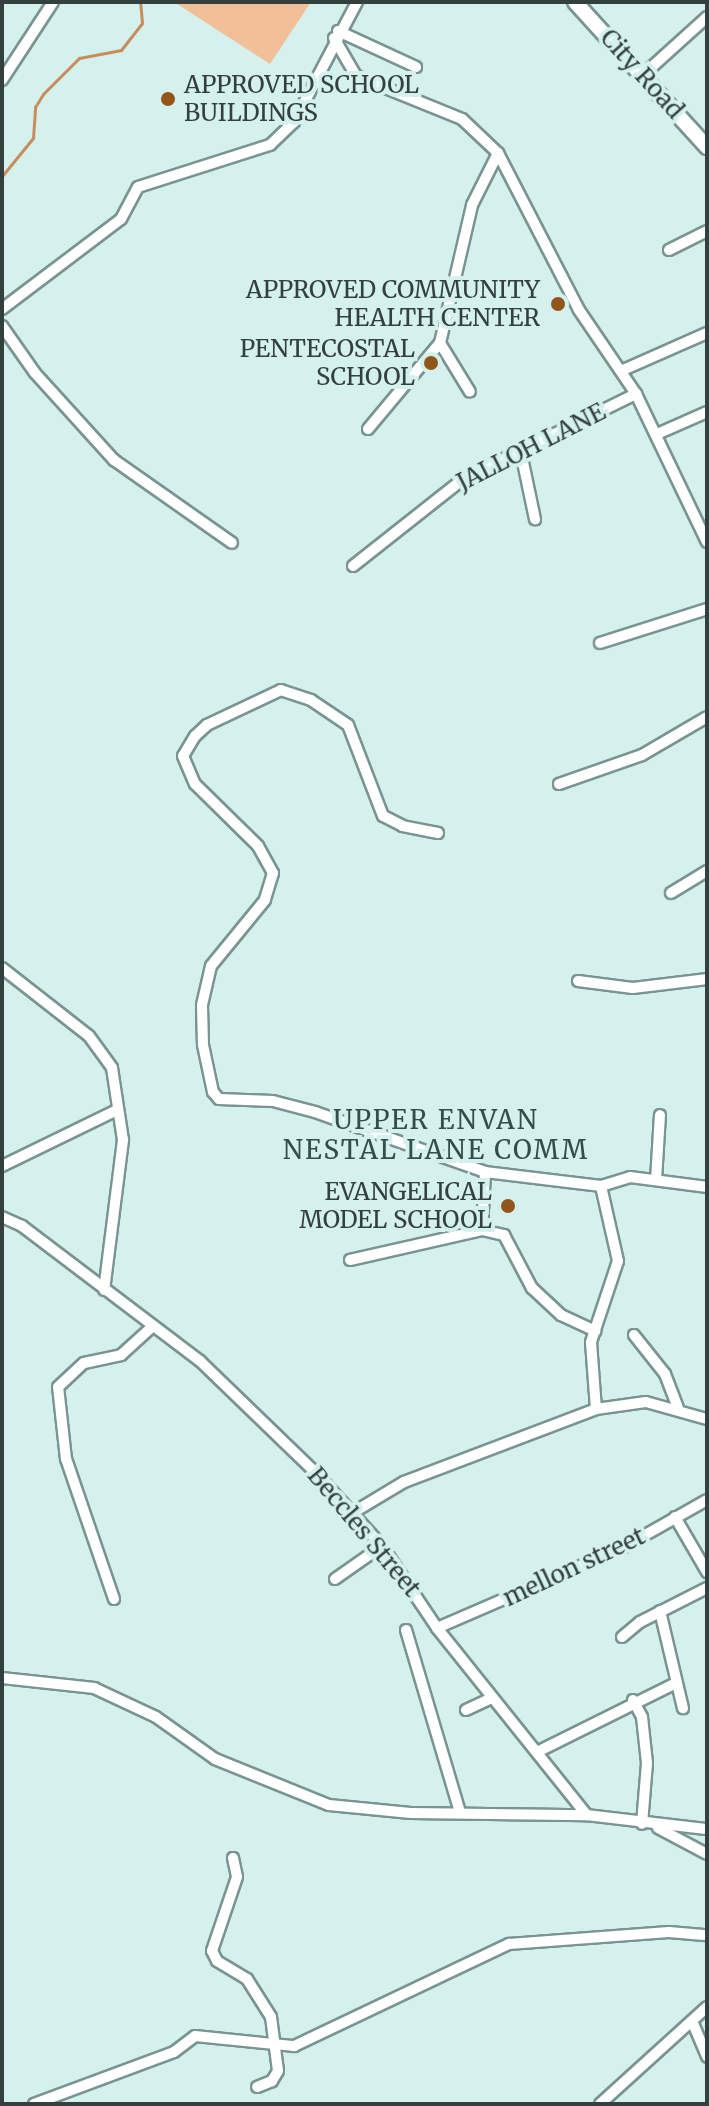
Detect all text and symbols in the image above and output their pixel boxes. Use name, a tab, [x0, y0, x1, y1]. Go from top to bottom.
street label: City Road	[594, 23, 690, 125]
place label: APPROVED SCHOOL BUILDINGS	[184, 71, 419, 127]
marker: APPROVED SCHOOL BUILDINGS	[159, 90, 177, 108]
place label: APPROVED COMMUNITY HEALTH CENTER	[246, 276, 540, 332]
marker: APPROVED COMMUNITY HEALTH CENTER	[547, 293, 569, 315]
place label: PENTECOSTAL SCHOOL	[240, 335, 415, 391]
marker: PENTECOSTAL SCHOOL	[422, 354, 440, 372]
street label: JALLOH LANE	[452, 397, 610, 497]
district label: UPPER ENVAN NESTAL LANE COMM	[283, 1104, 589, 1166]
place label: EVANGELICAL MODEL SCHOOL	[299, 1178, 492, 1234]
marker: EVANGELICAL MODEL SCHOOL	[499, 1197, 517, 1215]
street label: Beccles Street	[302, 1462, 426, 1602]
street label: mellon street	[499, 1522, 649, 1612]

